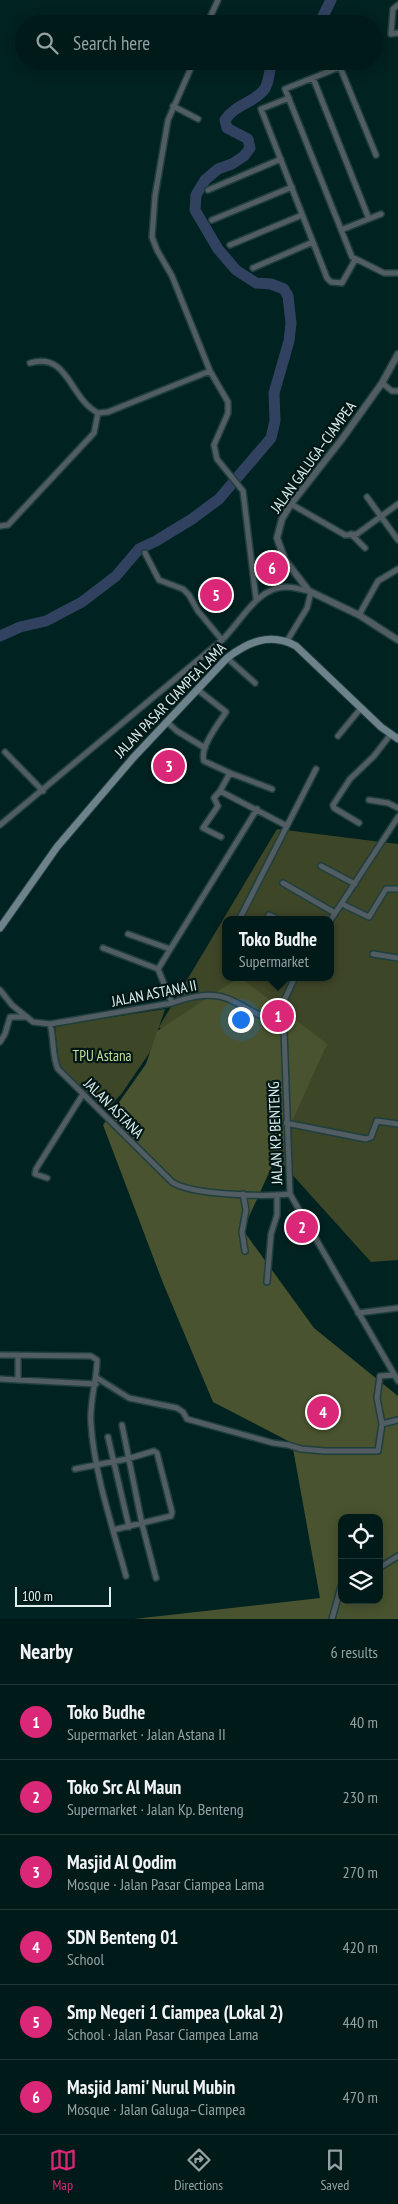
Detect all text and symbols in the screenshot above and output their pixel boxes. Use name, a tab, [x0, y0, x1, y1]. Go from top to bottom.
search box	[15, 15, 383, 70]
icon: search	[33, 29, 61, 57]
text: Search here	[73, 31, 150, 55]
street label: JALAN GALUGA–CIAMPEA	[266, 397, 360, 517]
pin: 6	[256, 549, 288, 587]
pin: 5	[200, 576, 232, 614]
street label: JALAN PASAR CIAMPEA LAMA	[110, 638, 230, 762]
pin: 3	[153, 747, 185, 785]
popup	[222, 916, 334, 981]
text: Toko Budhe	[239, 927, 317, 951]
text: Supermarket	[239, 951, 309, 971]
street label: JALAN ASTANA II	[109, 975, 198, 1011]
pin: 1	[262, 997, 294, 1035]
your location	[228, 1007, 254, 1033]
park label: TPU Astana	[73, 1046, 131, 1065]
street label: JALAN ASTANA	[79, 1073, 148, 1142]
street label: JALAN KP. BENTENG	[264, 1081, 286, 1186]
pin: 2	[286, 1208, 318, 1246]
pin: 4	[307, 1393, 339, 1431]
map controls	[338, 1514, 383, 1604]
button: locate	[338, 1514, 383, 1559]
button: layers	[338, 1559, 383, 1604]
scale bar	[15, 1584, 111, 1607]
text: 100 m	[22, 1587, 53, 1605]
text: Nearby	[20, 1638, 73, 1665]
text: 6 results	[331, 1642, 378, 1662]
text: Toko Budhe	[67, 1700, 145, 1724]
text: 1	[32, 1712, 40, 1732]
text: 40 m	[350, 1712, 378, 1732]
text: Supermarket · Jalan Astana II	[67, 1724, 226, 1744]
text: Toko Src Al Maun	[67, 1775, 181, 1799]
text: 2	[32, 1787, 40, 1807]
text: 230 m	[343, 1787, 378, 1807]
text: Supermarket · Jalan Kp. Benteng	[67, 1799, 244, 1819]
text: Masjid Al Qodim	[67, 1850, 176, 1874]
text: 3	[32, 1862, 40, 1882]
text: 270 m	[343, 1862, 378, 1882]
text: Mosque · Jalan Pasar Ciampea Lama	[67, 1874, 264, 1894]
text: SDN Benteng 01	[67, 1925, 178, 1949]
text: 4	[32, 1937, 40, 1957]
text: 420 m	[343, 1937, 378, 1957]
text: School	[67, 1949, 104, 1969]
text: Smp Negeri 1 Ciampea (Lokal 2)	[67, 2000, 283, 2024]
text: 5	[32, 2012, 40, 2032]
text: 440 m	[343, 2012, 378, 2032]
text: School · Jalan Pasar Ciampea Lama	[67, 2024, 259, 2044]
text: Masjid Jami' Nurul Mubin	[67, 2075, 235, 2099]
text: 6	[32, 2087, 40, 2107]
text: 470 m	[343, 2087, 378, 2107]
text: Mosque · Jalan Galuga–Ciampea	[67, 2099, 245, 2119]
tab: Map	[49, 2146, 77, 2194]
tab: Directions	[174, 2146, 223, 2194]
tab: Saved	[320, 2146, 349, 2194]

